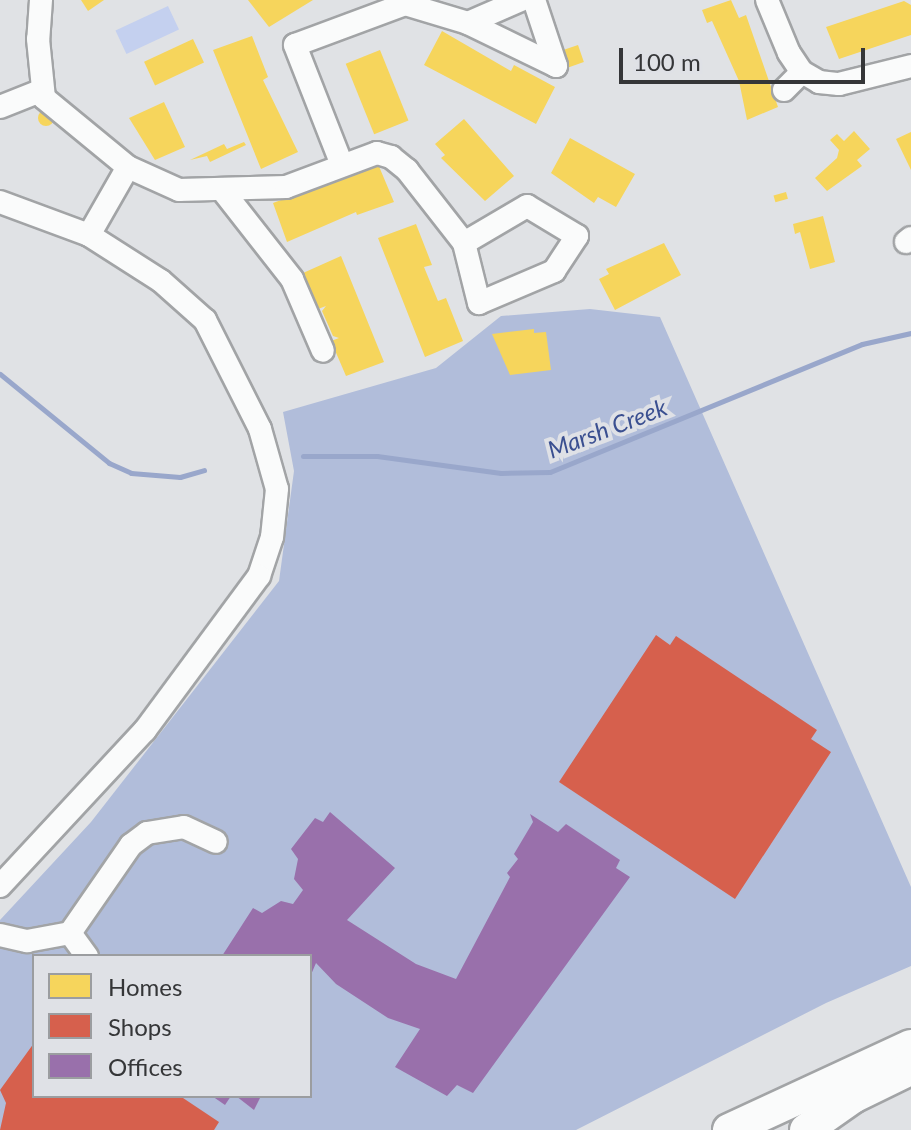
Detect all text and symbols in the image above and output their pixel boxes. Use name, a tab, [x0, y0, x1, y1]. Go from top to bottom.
scale bar	[623, 32, 869, 82]
text: 100 m	[633, 47, 701, 76]
water label: Marsh Creek	[543, 392, 671, 464]
legend	[32, 954, 312, 1098]
text: Homes	[108, 972, 182, 1001]
text: Shops	[108, 1012, 172, 1041]
text: Offices	[108, 1052, 183, 1081]

